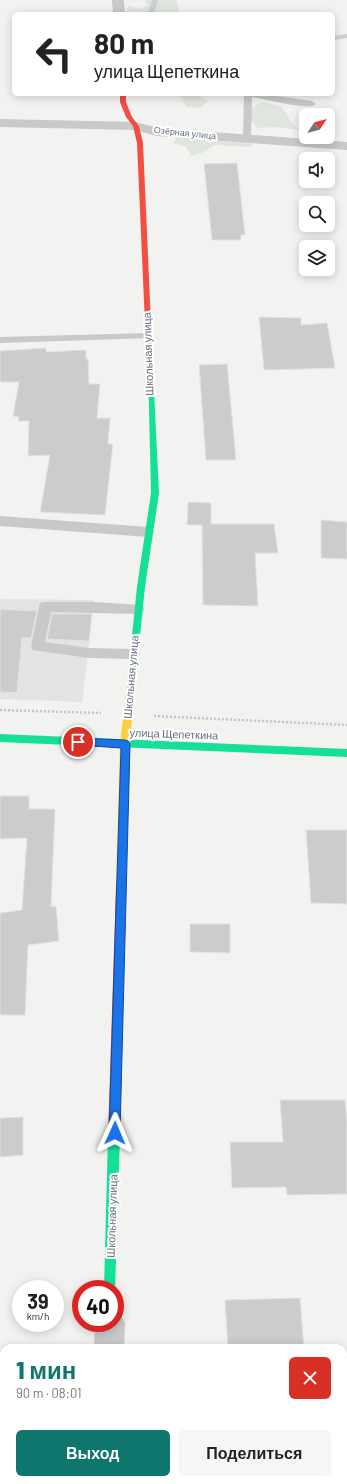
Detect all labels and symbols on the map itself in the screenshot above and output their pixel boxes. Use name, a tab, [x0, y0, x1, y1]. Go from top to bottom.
north arrow	[299, 108, 335, 144]
street label: Озёрная улица	[153, 124, 217, 141]
street label: Школьная улица	[140, 311, 155, 396]
street label: Школьная улица	[120, 634, 141, 719]
pin	[61, 725, 95, 759]
street label: улица Щепеткина	[129, 725, 219, 742]
position arrow	[94, 1112, 136, 1154]
street label: Школьная улица	[104, 1173, 119, 1258]
speed limit sign: 40	[72, 1280, 124, 1332]

